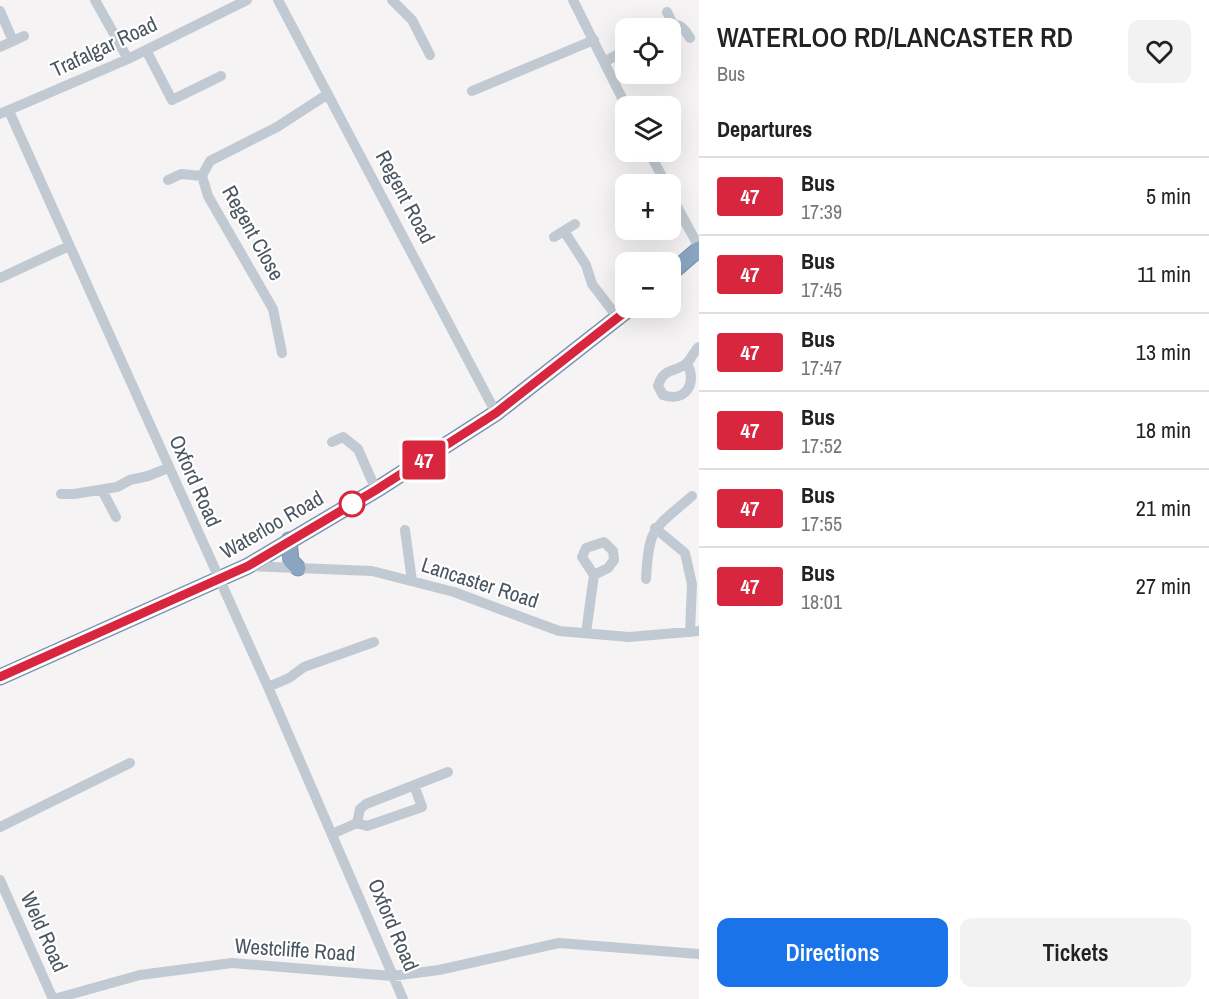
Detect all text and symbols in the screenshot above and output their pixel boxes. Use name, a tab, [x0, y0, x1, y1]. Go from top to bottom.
street label: Trafalgar Road	[46, 9, 162, 84]
map controls	[615, 18, 681, 318]
button: locate	[615, 18, 681, 84]
text: WATERLOO RD/LANCASTER RD	[717, 18, 1073, 56]
button: heart	[1128, 20, 1191, 83]
text: Bus	[717, 60, 745, 87]
button: layers	[615, 96, 681, 162]
text: Departures	[717, 114, 812, 144]
street label: Regent Road	[369, 145, 442, 248]
text: Bus	[801, 168, 835, 198]
button: +	[615, 174, 681, 240]
street label: Regent Close	[215, 180, 291, 285]
text: 5 min	[1146, 181, 1191, 211]
text: 47	[740, 182, 760, 211]
text: 17:39	[801, 198, 842, 225]
text: Bus	[801, 246, 835, 276]
button: −	[615, 252, 681, 318]
text: 11 min	[1137, 259, 1191, 289]
text: 47	[740, 260, 760, 289]
text: 17:45	[801, 276, 842, 303]
text: Bus	[801, 324, 835, 354]
text: 13 min	[1136, 337, 1191, 367]
text: 47	[740, 338, 760, 367]
text: 17:47	[801, 354, 842, 381]
text: Bus	[801, 402, 835, 432]
text: 18 min	[1136, 415, 1191, 445]
text: 47	[740, 416, 760, 445]
street label: Oxford Road	[162, 430, 229, 531]
text: 17:52	[801, 432, 842, 459]
line badge: 47	[397, 440, 451, 480]
text: 47	[414, 446, 434, 475]
text: Bus	[801, 480, 835, 510]
street label: Waterloo Road	[215, 483, 328, 566]
unlabelled marker	[339, 491, 365, 517]
text: 21 min	[1136, 493, 1191, 523]
text: 47	[740, 494, 760, 523]
text: 17:55	[801, 510, 842, 537]
street label: Lancaster Road	[418, 550, 542, 615]
text: Bus	[801, 558, 835, 588]
text: 27 min	[1136, 571, 1191, 601]
text: 47	[740, 572, 760, 601]
text: 18:01	[801, 588, 842, 615]
street label: Oxford Road	[361, 874, 426, 975]
street label: Weld Road	[14, 887, 75, 976]
button: Directions	[717, 918, 948, 987]
button: Tickets	[960, 918, 1191, 987]
street label: Westcliffe Road	[234, 931, 356, 968]

